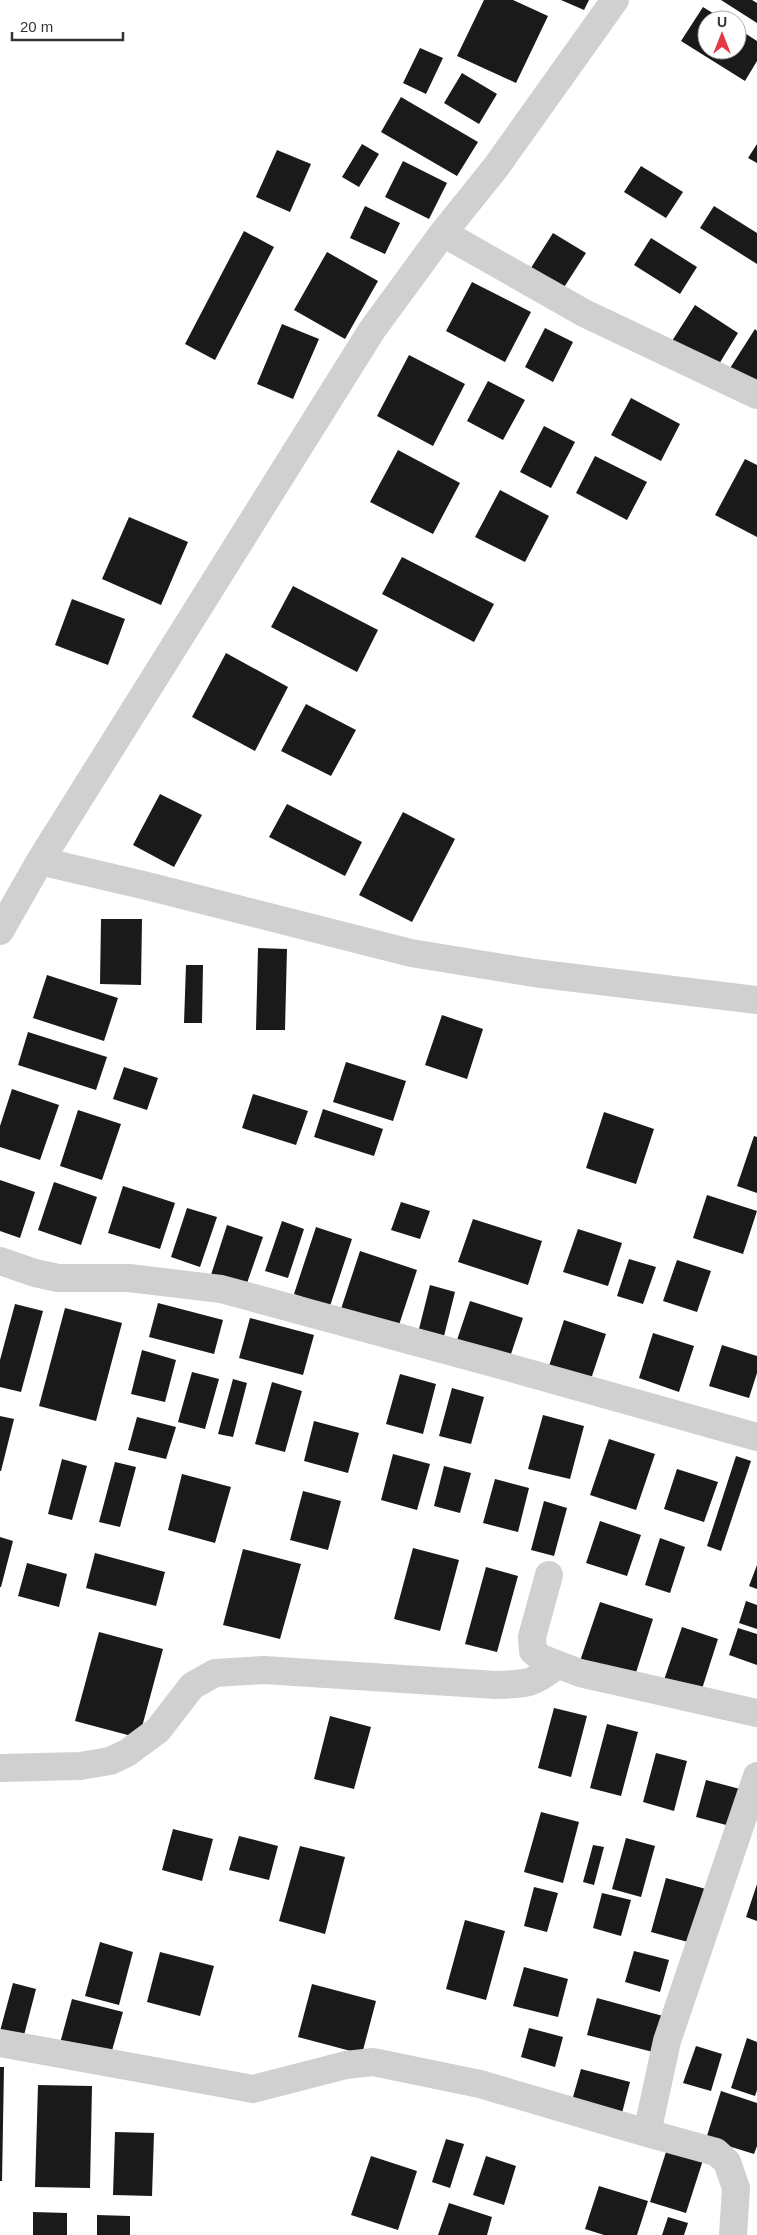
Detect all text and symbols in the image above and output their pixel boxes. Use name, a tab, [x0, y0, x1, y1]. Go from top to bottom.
scale bar	[12, 10, 124, 42]
north arrow	[697, 10, 747, 60]
text: U	[717, 14, 727, 30]
text: 20 m	[20, 18, 53, 35]

